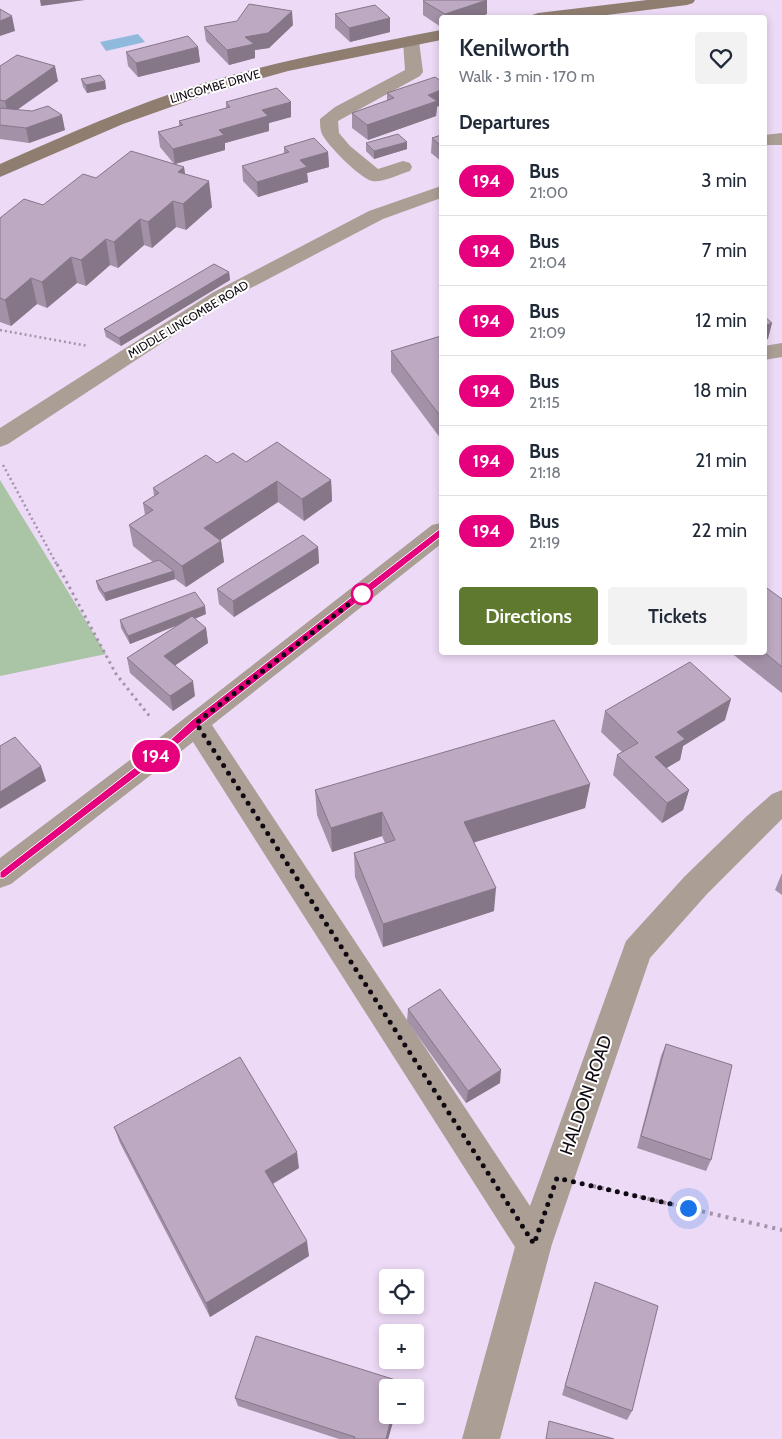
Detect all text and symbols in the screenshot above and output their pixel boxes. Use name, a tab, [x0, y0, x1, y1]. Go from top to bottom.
button: heart	[695, 32, 747, 84]
text: Kenilworth	[459, 33, 570, 62]
street label: LINCOMBE DRIVE	[168, 66, 262, 106]
text: Walk · 3 min · 170 m	[459, 67, 595, 86]
text: Departures	[459, 111, 550, 134]
text: Bus	[529, 160, 559, 183]
text: 3 min	[701, 169, 747, 192]
text: 194	[473, 170, 500, 192]
text: 21:00	[529, 183, 568, 202]
text: Bus	[529, 230, 559, 253]
text: 7 min	[702, 239, 747, 262]
text: 194	[473, 240, 500, 262]
text: 21:04	[529, 253, 566, 272]
street label: MIDDLE LINCOMBE ROAD	[125, 277, 251, 361]
text: Bus	[529, 300, 559, 323]
text: 12 min	[695, 309, 747, 332]
text: 194	[473, 310, 500, 332]
text: 21:09	[529, 323, 566, 342]
text: Bus	[529, 370, 559, 393]
text: 18 min	[694, 379, 747, 402]
text: 194	[473, 380, 500, 402]
text: 21:15	[529, 393, 560, 412]
text: Bus	[529, 440, 559, 463]
text: 21 min	[695, 449, 747, 472]
text: 194	[473, 450, 500, 472]
text: 21:18	[529, 463, 561, 482]
text: Bus	[529, 510, 559, 533]
text: 22 min	[692, 519, 747, 542]
text: 194	[473, 520, 500, 542]
text: 21:19	[529, 533, 560, 552]
unlabelled marker	[351, 583, 373, 605]
button: Directions	[459, 587, 598, 645]
button: Tickets	[608, 587, 747, 645]
line badge: 194	[127, 740, 185, 772]
text: 194	[142, 745, 170, 767]
street label: HALDON ROAD	[555, 1032, 617, 1158]
your location	[676, 1196, 701, 1221]
map controls	[379, 1269, 424, 1424]
button: locate	[379, 1269, 424, 1314]
button: +	[379, 1324, 424, 1369]
button: −	[379, 1379, 424, 1424]

